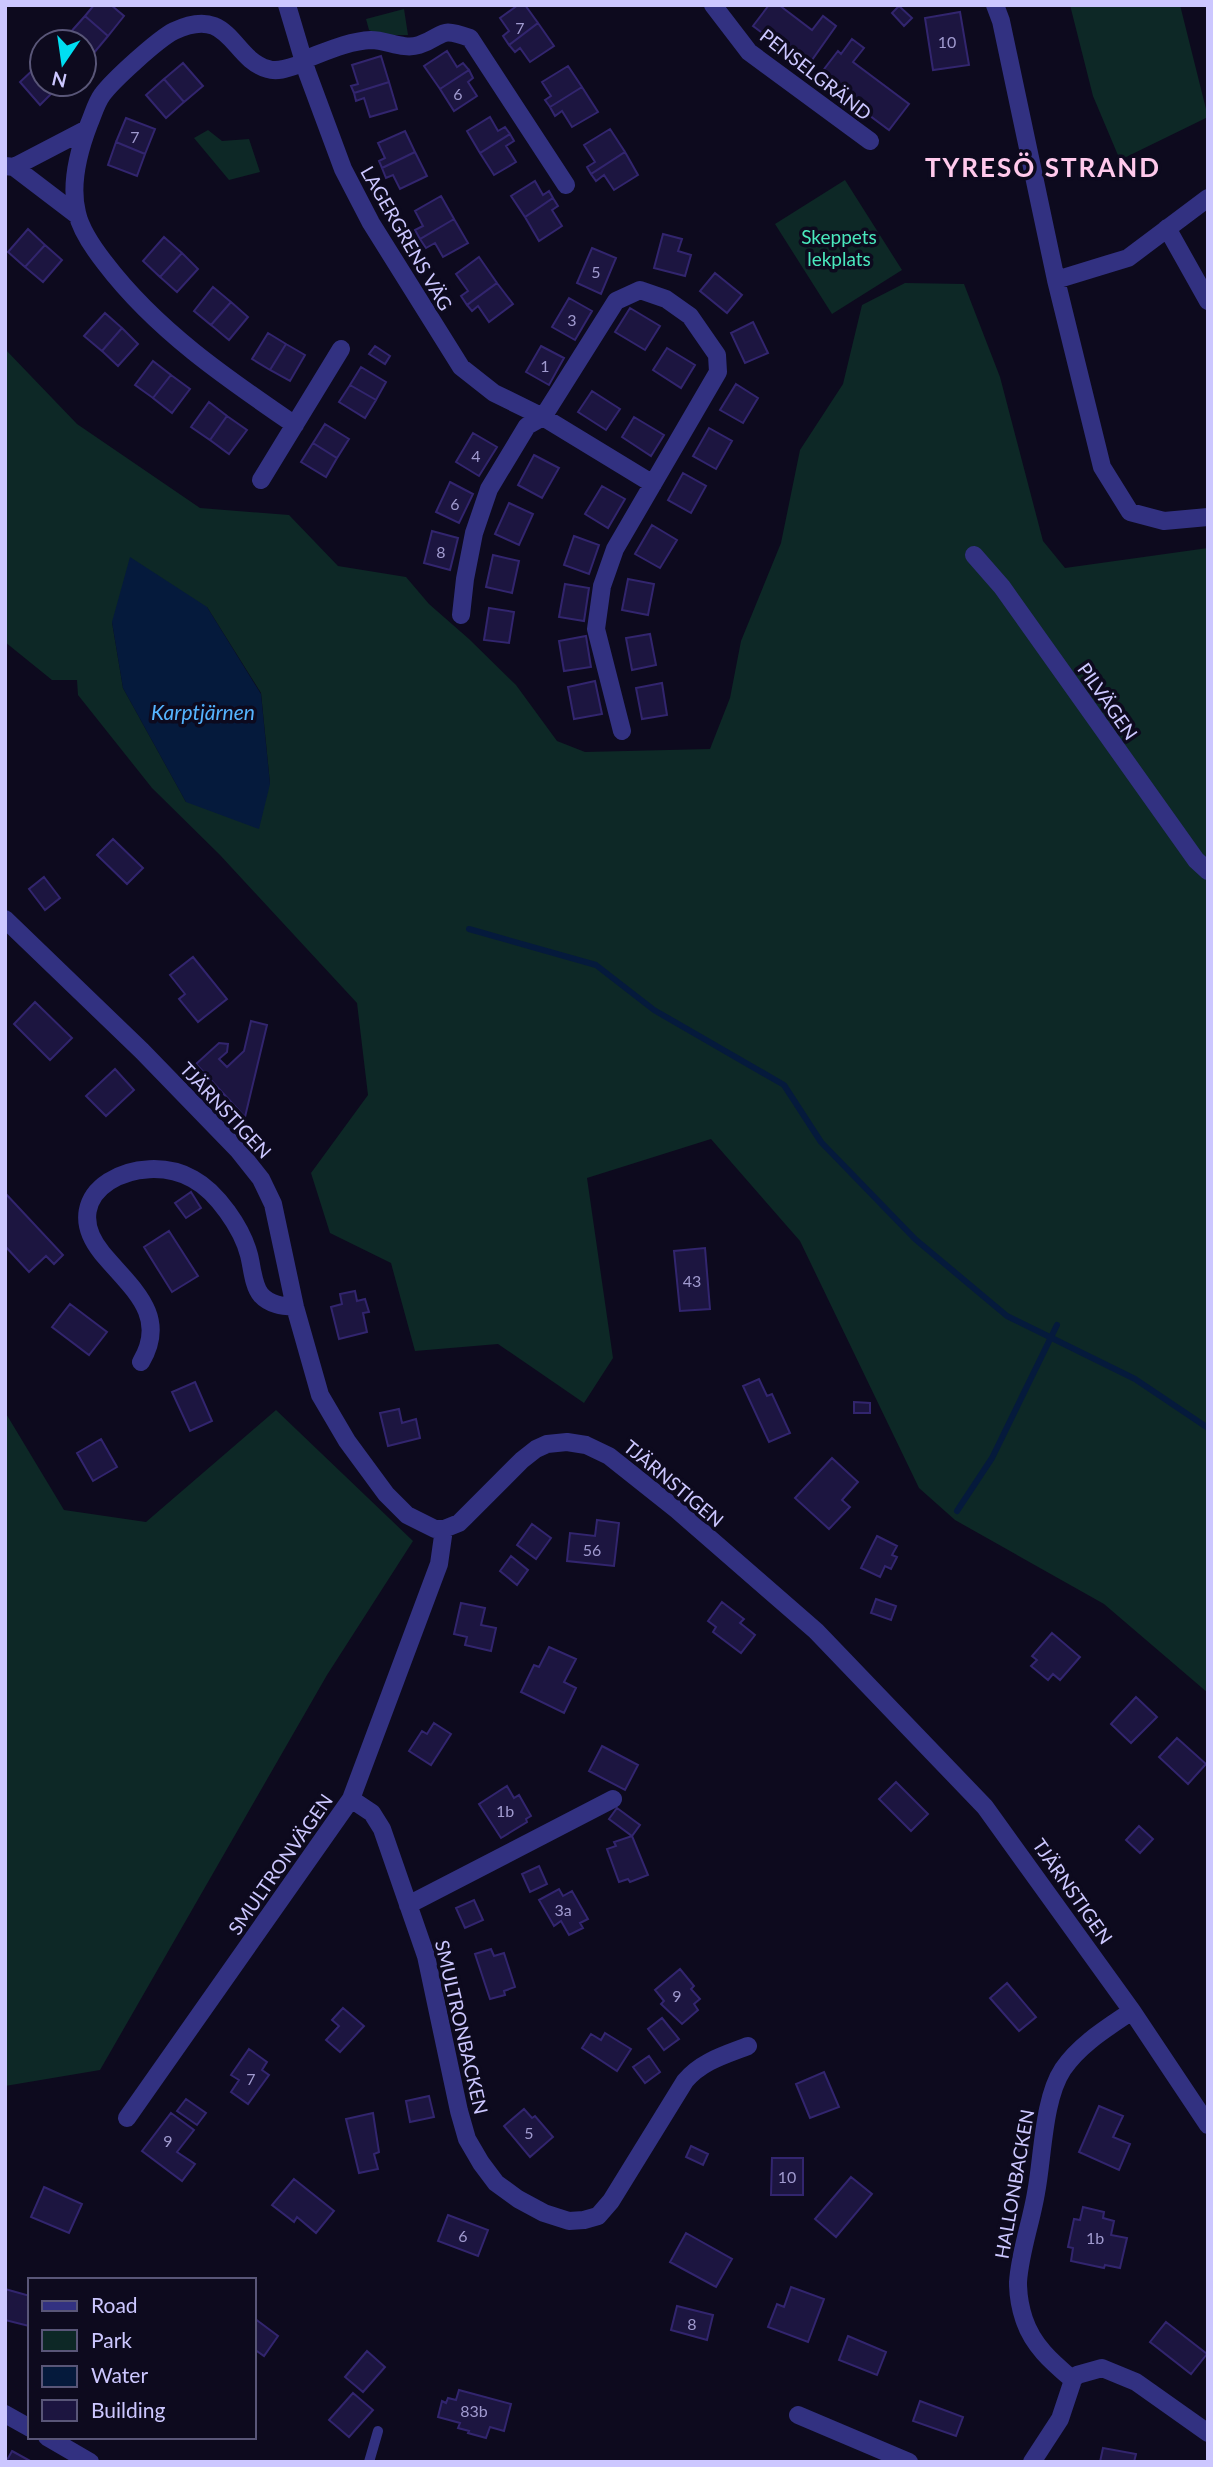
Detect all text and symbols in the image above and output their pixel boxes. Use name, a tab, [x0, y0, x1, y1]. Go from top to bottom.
house number: 7	[515, 18, 525, 37]
street label: PENSELGRÄND	[756, 23, 876, 125]
north arrow	[28, 28, 98, 98]
house number: 10	[938, 32, 956, 51]
text: N	[49, 67, 69, 93]
house number: 6	[453, 84, 463, 103]
house number: 7	[130, 127, 140, 146]
district label: TYRESÖ STRAND	[925, 151, 1161, 183]
street label: LAGERGRENS VÄG	[356, 162, 458, 314]
park label: Skeppets lekplats	[801, 225, 877, 270]
house number: 5	[591, 262, 601, 281]
house number: 3	[567, 310, 577, 329]
house number: 1	[540, 356, 550, 375]
house number: 4	[471, 446, 481, 465]
house number: 6	[450, 494, 460, 513]
house number: 8	[436, 542, 446, 561]
street label: PILVÄGEN	[1073, 658, 1143, 744]
water label: Karptjärnen	[151, 699, 255, 724]
street label: TJÄRNSTIGEN	[176, 1057, 276, 1163]
house number: 43	[683, 1271, 701, 1290]
street label: TJÄRNSTIGEN	[619, 1435, 729, 1531]
house number: 56	[583, 1540, 601, 1559]
street label: SMULTRONVÄGEN	[223, 1789, 337, 1939]
house number: 1b	[496, 1801, 514, 1820]
street label: TJÄRNSTIGEN	[1028, 1834, 1118, 1948]
house number: 3a	[554, 1900, 572, 1919]
street label: SMULTRONBACKEN	[431, 1938, 493, 2116]
house number: 9	[672, 1986, 682, 2005]
house number: 7	[246, 2069, 256, 2088]
street label: HALLONBACKEN	[990, 2107, 1038, 2261]
house number: 5	[524, 2123, 534, 2142]
house number: 9	[163, 2131, 173, 2150]
house number: 10	[778, 2167, 796, 2186]
house number: 6	[458, 2226, 468, 2245]
house number: 1b	[1086, 2228, 1104, 2247]
legend	[28, 2278, 256, 2439]
text: Road	[91, 2292, 138, 2317]
house number: 8	[687, 2314, 697, 2333]
text: Park	[91, 2327, 132, 2352]
text: Water	[91, 2362, 148, 2387]
text: Building	[91, 2397, 166, 2422]
house number: 83b	[460, 2401, 488, 2420]

